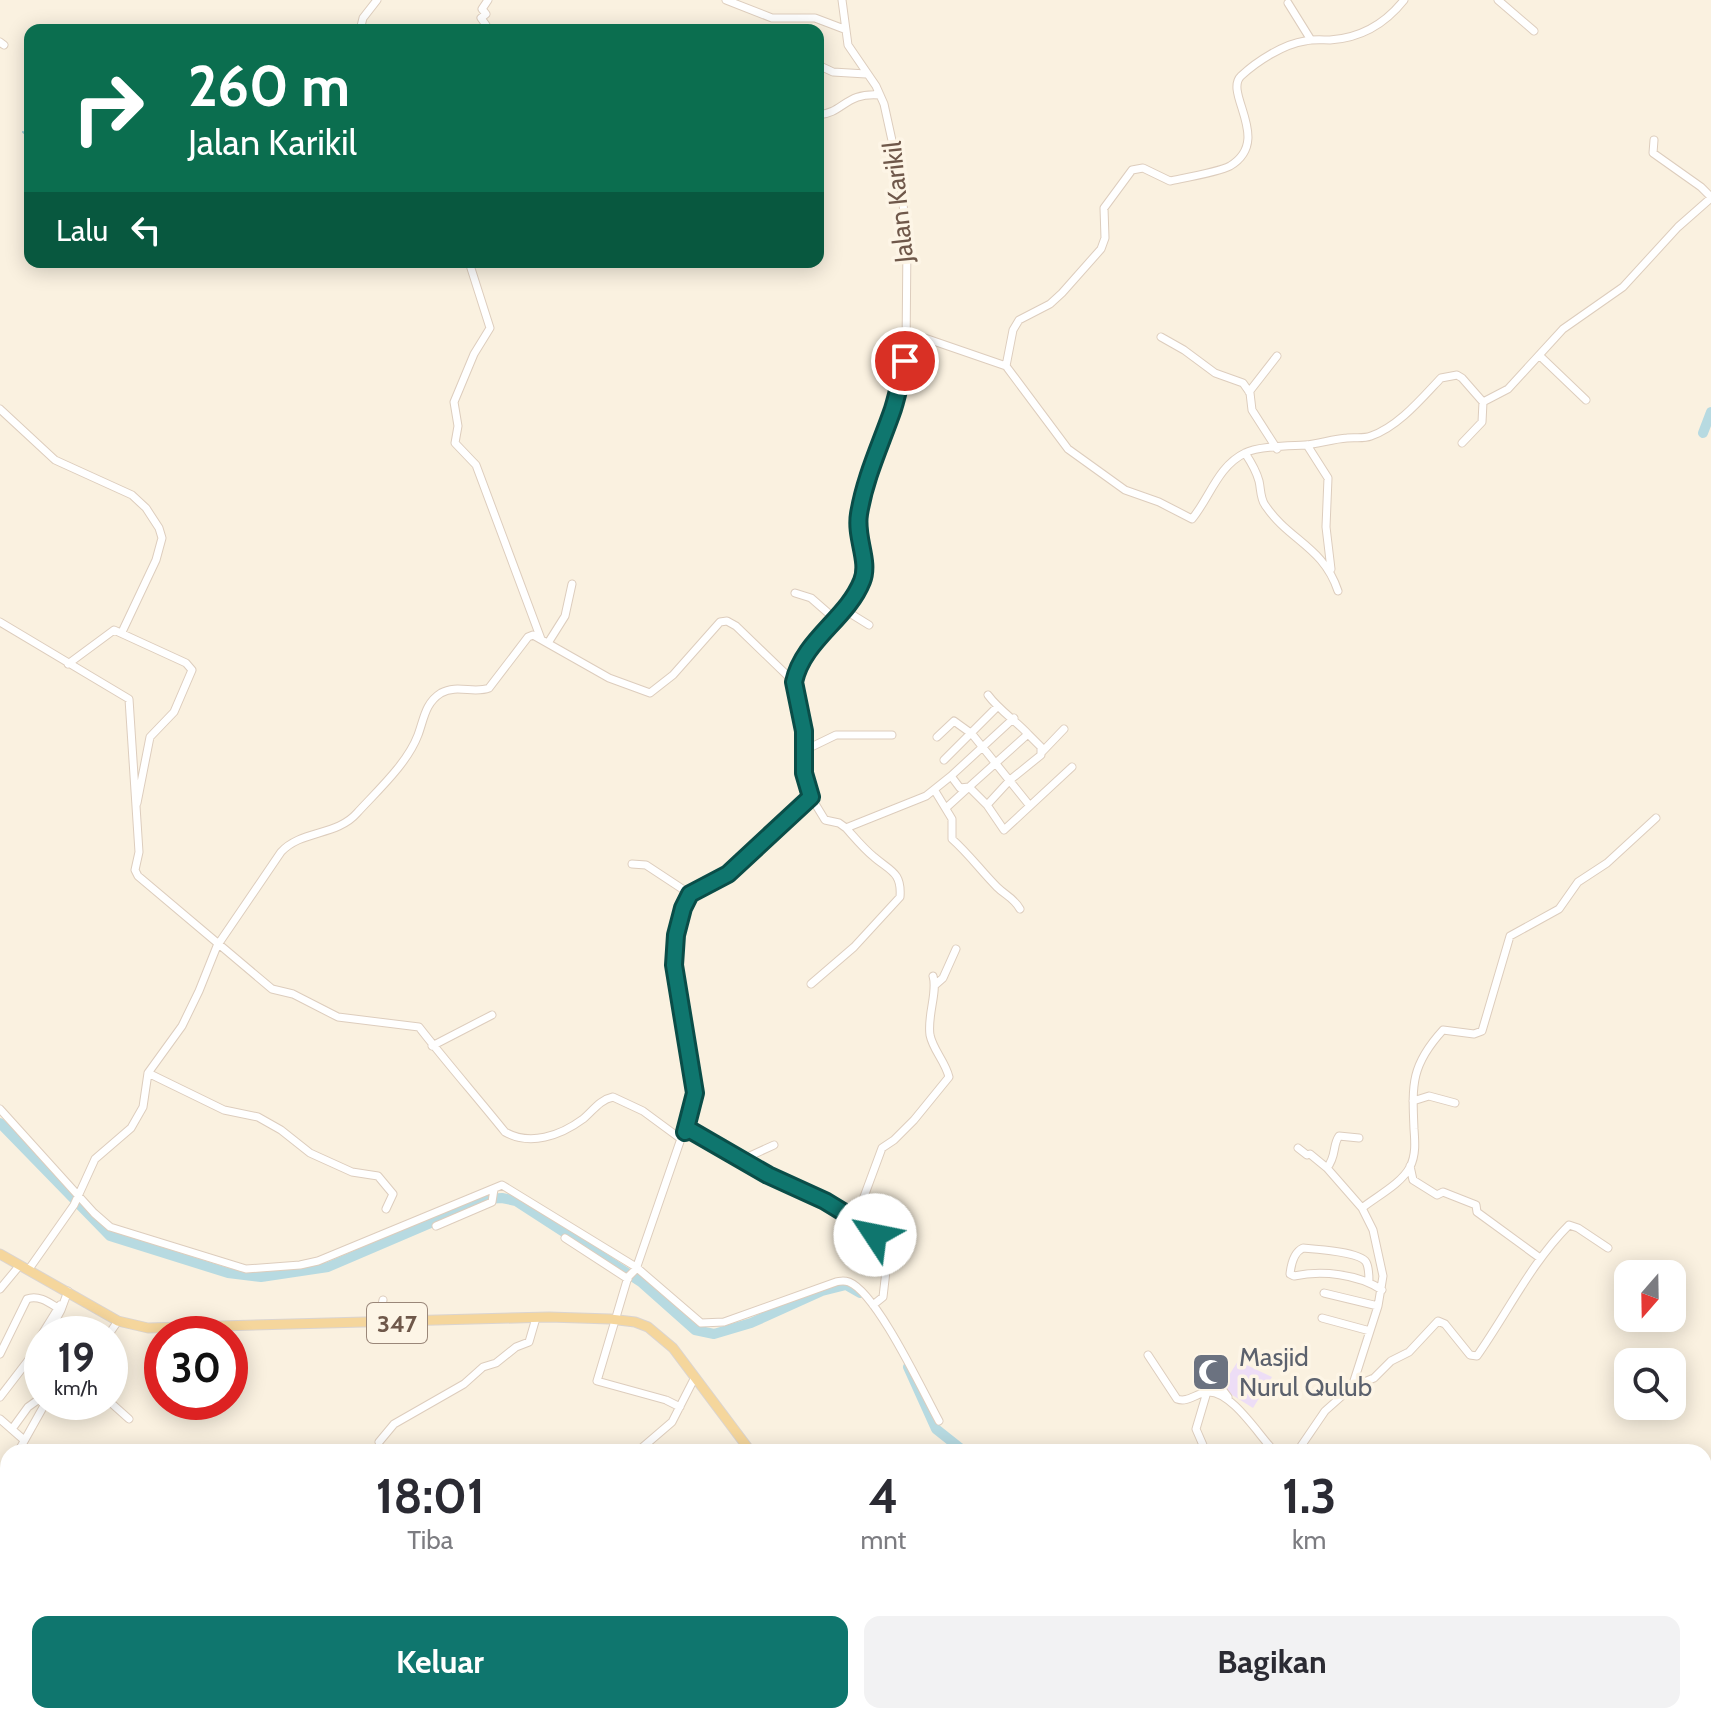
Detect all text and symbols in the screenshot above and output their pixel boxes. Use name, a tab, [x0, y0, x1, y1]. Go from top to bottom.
text: 260 m	[188, 52, 350, 120]
icon: right	[56, 56, 160, 160]
text: Jalan Karikil	[188, 120, 357, 164]
street label: Jalan Karikil	[876, 140, 920, 265]
icon: left	[124, 208, 168, 252]
text: Lalu	[56, 212, 108, 249]
pin	[871, 327, 939, 395]
icon: arrive	[883, 339, 927, 383]
position arrow	[833, 1193, 917, 1277]
north arrow	[1614, 1260, 1686, 1332]
map controls	[1614, 1260, 1686, 1420]
road number: 347	[367, 1303, 427, 1343]
speed limit sign: 30	[144, 1316, 248, 1420]
text: 19	[57, 1333, 95, 1382]
place label: Masjid Nurul Qulub	[1239, 1341, 1372, 1403]
button: search	[1614, 1348, 1686, 1420]
mosque icon: Masjid Nurul Qulub	[1190, 1351, 1232, 1393]
text: km/h	[54, 1376, 98, 1400]
text: 18:01	[376, 1467, 485, 1525]
text: 4	[868, 1467, 898, 1525]
text: 1.3	[1282, 1467, 1336, 1525]
text: Tiba	[407, 1524, 453, 1556]
text: mnt	[860, 1524, 906, 1556]
text: km	[1292, 1524, 1326, 1556]
button: Keluar	[32, 1616, 848, 1708]
button: Bagikan	[864, 1616, 1680, 1708]

